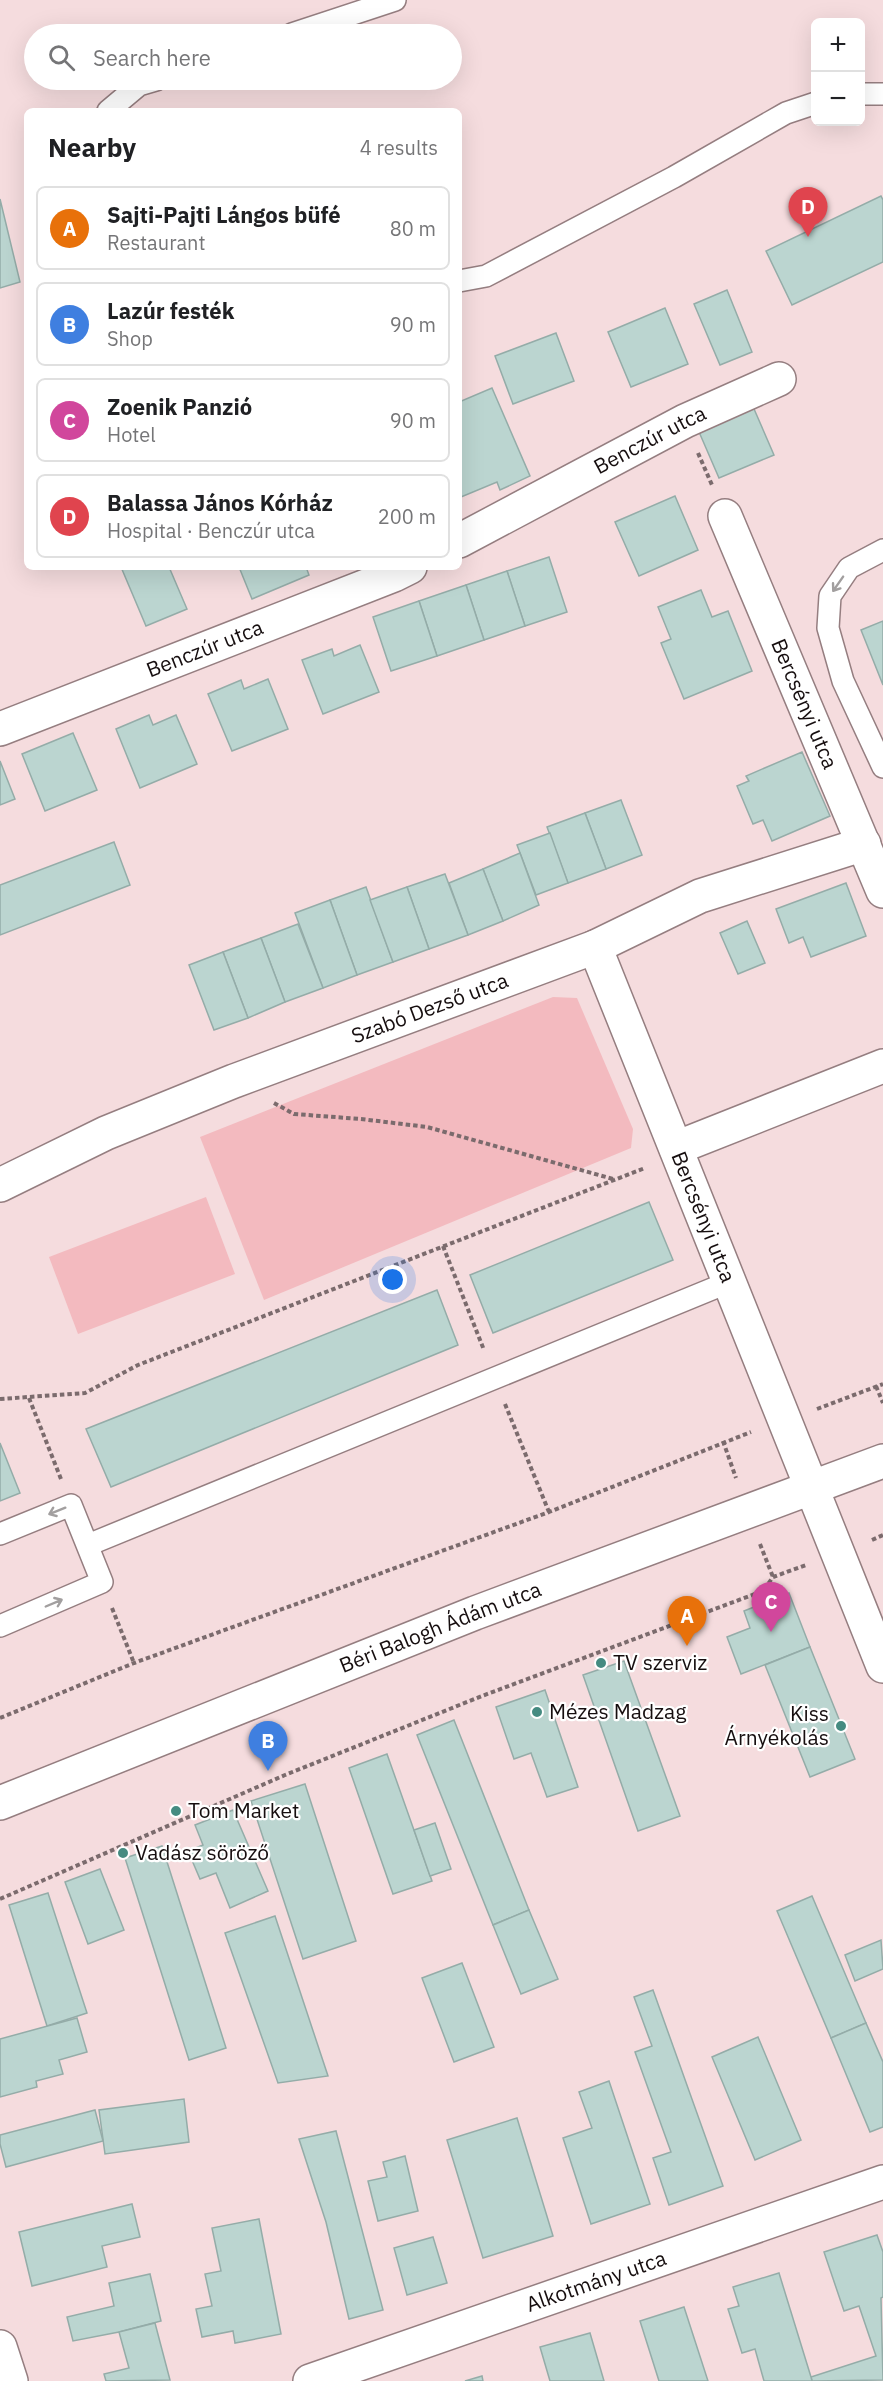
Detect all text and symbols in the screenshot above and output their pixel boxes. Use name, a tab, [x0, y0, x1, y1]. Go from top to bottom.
map controls	[811, 18, 865, 126]
button: +	[811, 18, 865, 72]
search box	[24, 24, 462, 90]
icon: search	[45, 41, 78, 74]
text: Search here	[93, 43, 211, 72]
button: −	[811, 72, 865, 126]
text: Nearby	[48, 130, 136, 164]
text: 4 results	[360, 134, 438, 161]
pin: D	[788, 188, 828, 237]
text: Sajti-Pajti Lángos büfé	[107, 200, 341, 229]
text: A	[63, 215, 76, 242]
text: 80 m	[390, 215, 436, 242]
text: Restaurant	[107, 229, 205, 256]
text: Lazúr festék	[107, 296, 234, 325]
text: B	[63, 311, 76, 338]
text: 90 m	[390, 311, 436, 338]
text: Shop	[107, 325, 153, 352]
text: Zoenik Panzió	[107, 392, 252, 421]
street label: Benczúr utca	[588, 398, 710, 480]
text: C	[63, 407, 76, 434]
text: 90 m	[390, 407, 436, 434]
text: Hotel	[107, 421, 156, 448]
text: Balassa János Kórház	[107, 488, 333, 517]
text: D	[63, 503, 76, 530]
text: 200 m	[378, 503, 436, 530]
text: Hospital · Benczúr utca	[107, 517, 315, 544]
one-way arrow	[832, 576, 844, 592]
street label: Benczúr utca	[142, 613, 267, 683]
street label: Bercsényi utca	[765, 634, 845, 773]
street label: Szabó Dezső utca	[347, 966, 512, 1049]
street label: Bercsényi utca	[665, 1147, 743, 1286]
your location	[378, 1265, 407, 1294]
one-way arrow	[48, 1506, 67, 1517]
street label: Béri Balogh Ádám utca	[335, 1575, 545, 1679]
pin: C	[752, 1582, 790, 1632]
pin: A	[668, 1596, 706, 1646]
one-way arrow	[44, 1597, 62, 1608]
place label: TV szerviz	[613, 1648, 707, 1676]
marker: TV szerviz	[594, 1656, 608, 1670]
place label: Mézes Madzag	[549, 1697, 686, 1725]
place label: Kiss Árnyékolás	[725, 1699, 829, 1751]
marker: Mézes Madzag	[530, 1705, 544, 1719]
marker: Kiss Árnyékolás	[834, 1719, 848, 1733]
pin: B	[248, 1722, 288, 1771]
place label: Tom Market	[188, 1796, 299, 1824]
marker: Tom Market	[169, 1804, 183, 1818]
place label: Vadász söröző	[135, 1838, 269, 1866]
marker: Vadász söröző	[116, 1846, 130, 1860]
street label: Alkotmány utca	[522, 2243, 670, 2318]

